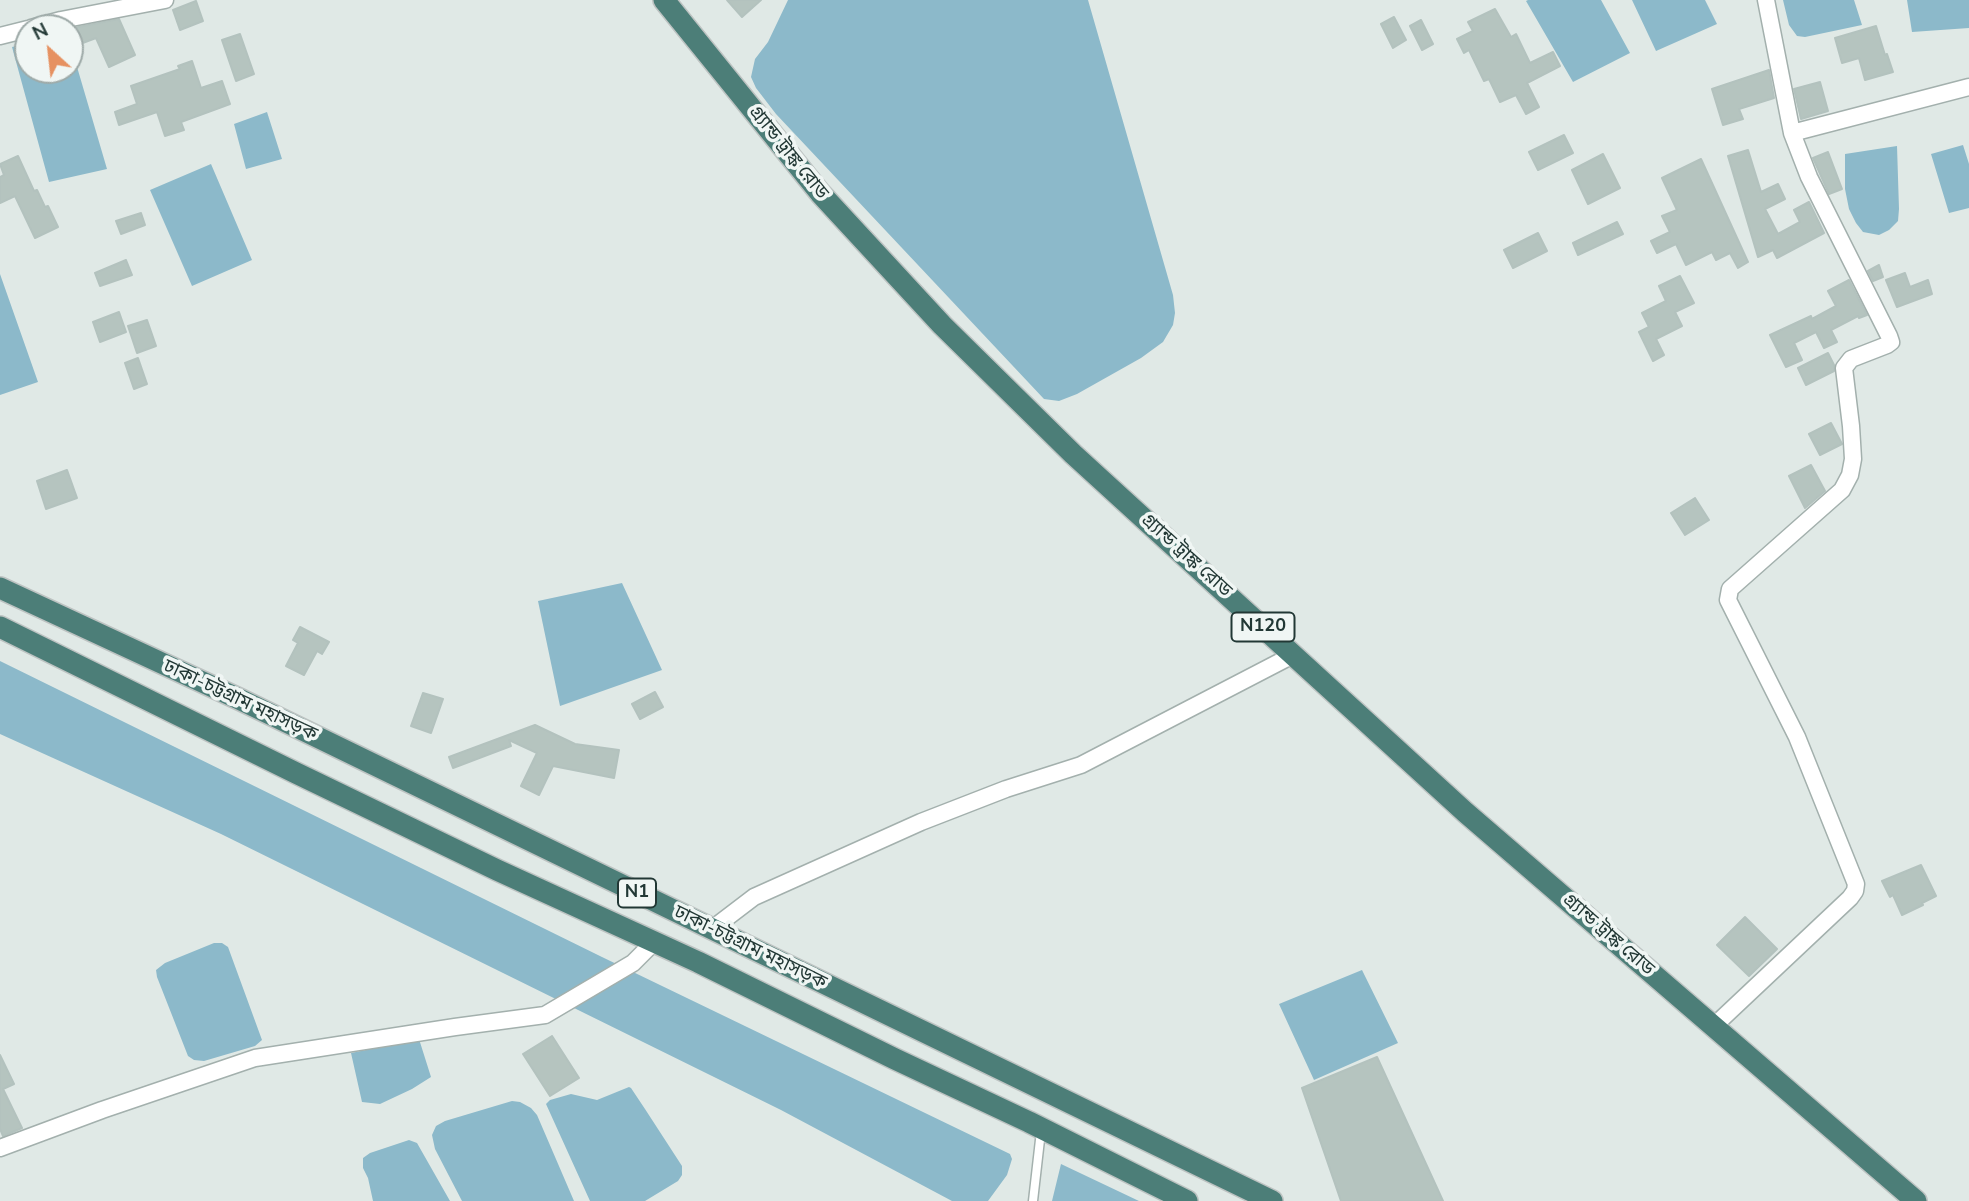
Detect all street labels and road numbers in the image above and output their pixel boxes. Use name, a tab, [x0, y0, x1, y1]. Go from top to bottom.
street label: গ্র্যান্ড ট্রাঙ্ক রোড	[743, 102, 833, 204]
street label: গ্র্যান্ড ট্রাঙ্ক রোড	[1136, 509, 1236, 603]
road number: N120	[1232, 612, 1294, 642]
street label: ঢাকা-চট্টগ্রাম মহাসড়ক	[159, 655, 321, 747]
road number: N1	[618, 878, 656, 908]
street label: গ্র্যান্ড ট্রাঙ্ক রোড	[1558, 889, 1658, 981]
street label: ঢাকা-চট্টগ্রাম মহাসড়ক	[670, 901, 830, 995]

